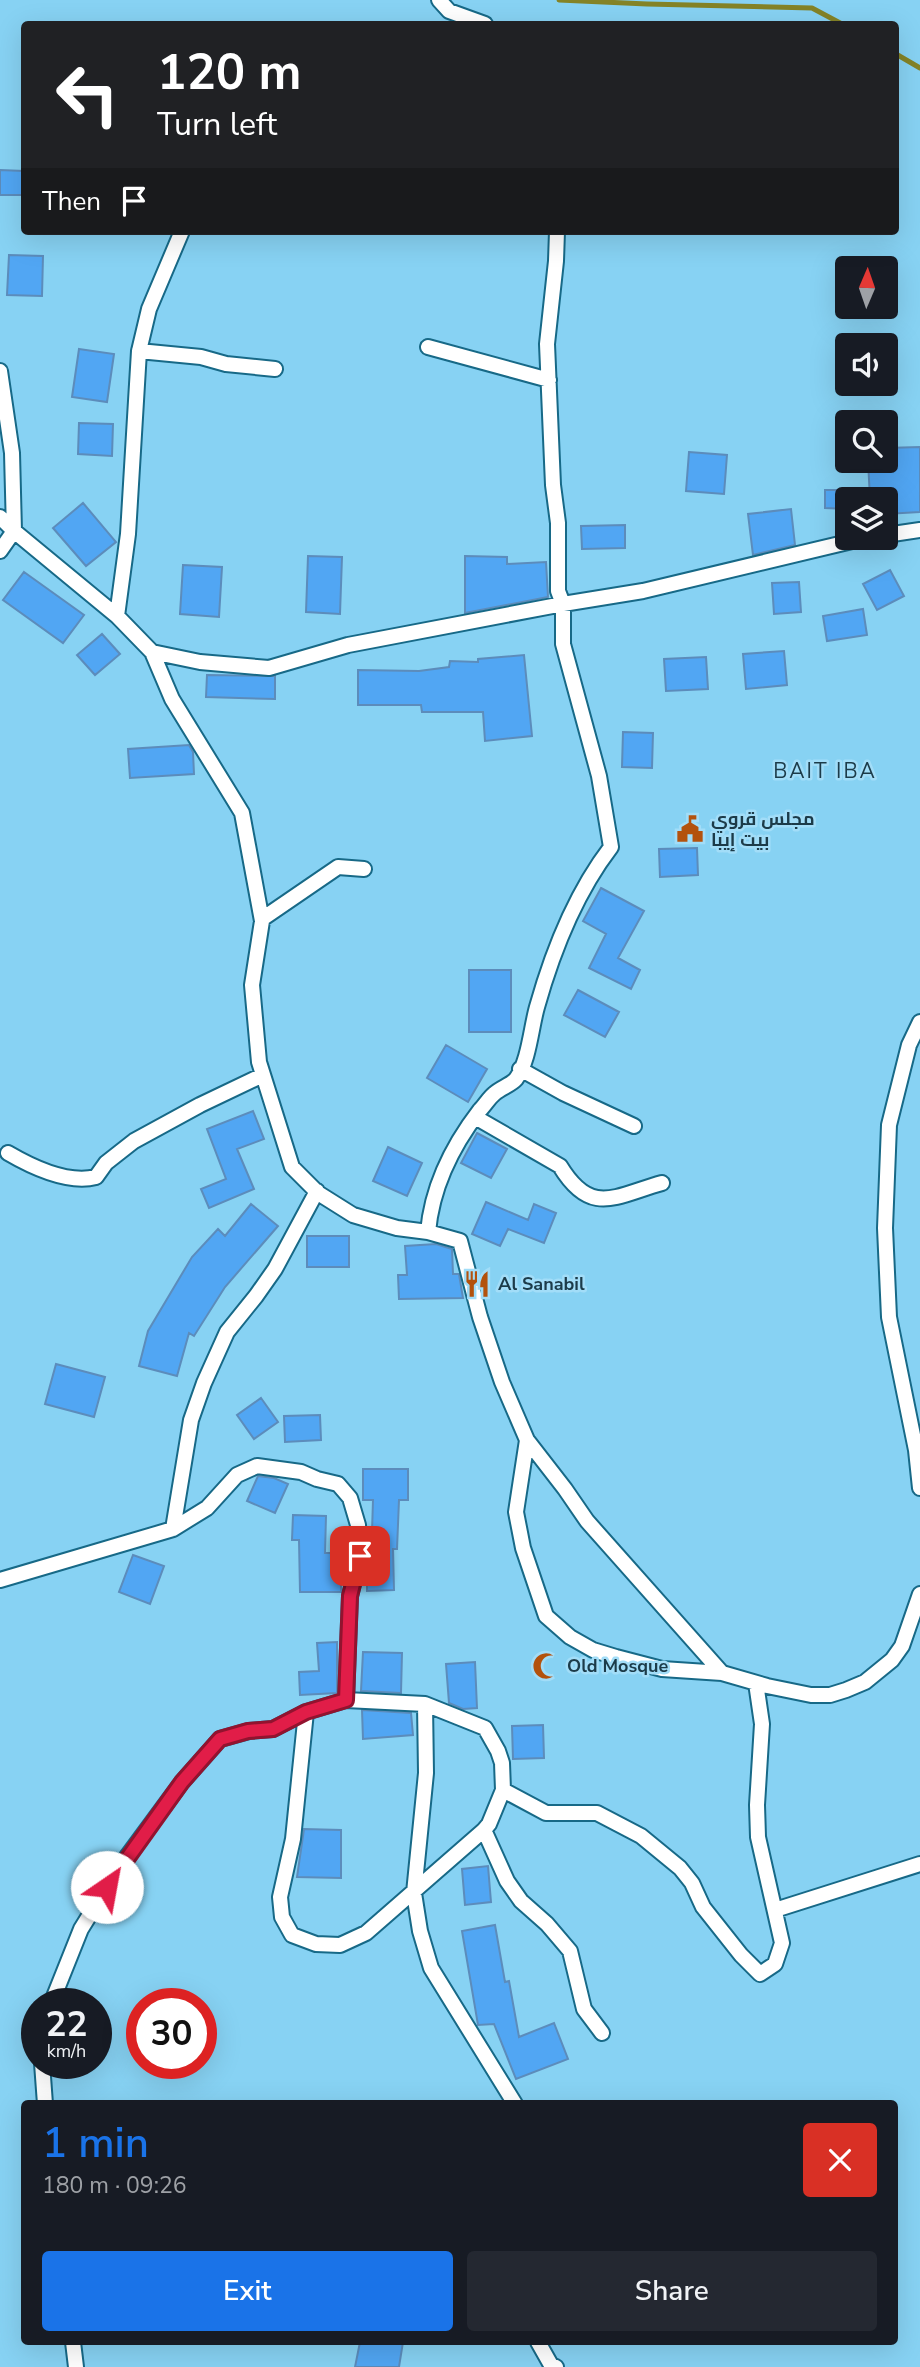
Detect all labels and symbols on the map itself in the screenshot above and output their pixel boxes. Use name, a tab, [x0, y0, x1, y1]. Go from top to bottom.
north arrow	[835, 256, 898, 318]
district label: BAIT IBA	[773, 757, 877, 785]
place label: مجلس قروي بيت إيبا	[711, 807, 815, 852]
public building icon: مجلس قروي بيت إيبا	[675, 814, 705, 844]
restaurant icon: Al Sanabil	[462, 1269, 492, 1299]
place label: Al Sanabil	[498, 1272, 585, 1296]
pin	[330, 1526, 390, 1586]
mosque icon: Old Mosque	[531, 1651, 561, 1681]
place label: Old Mosque	[567, 1654, 668, 1678]
position arrow	[70, 1850, 144, 1924]
speed limit sign: 30	[126, 1988, 217, 2079]

